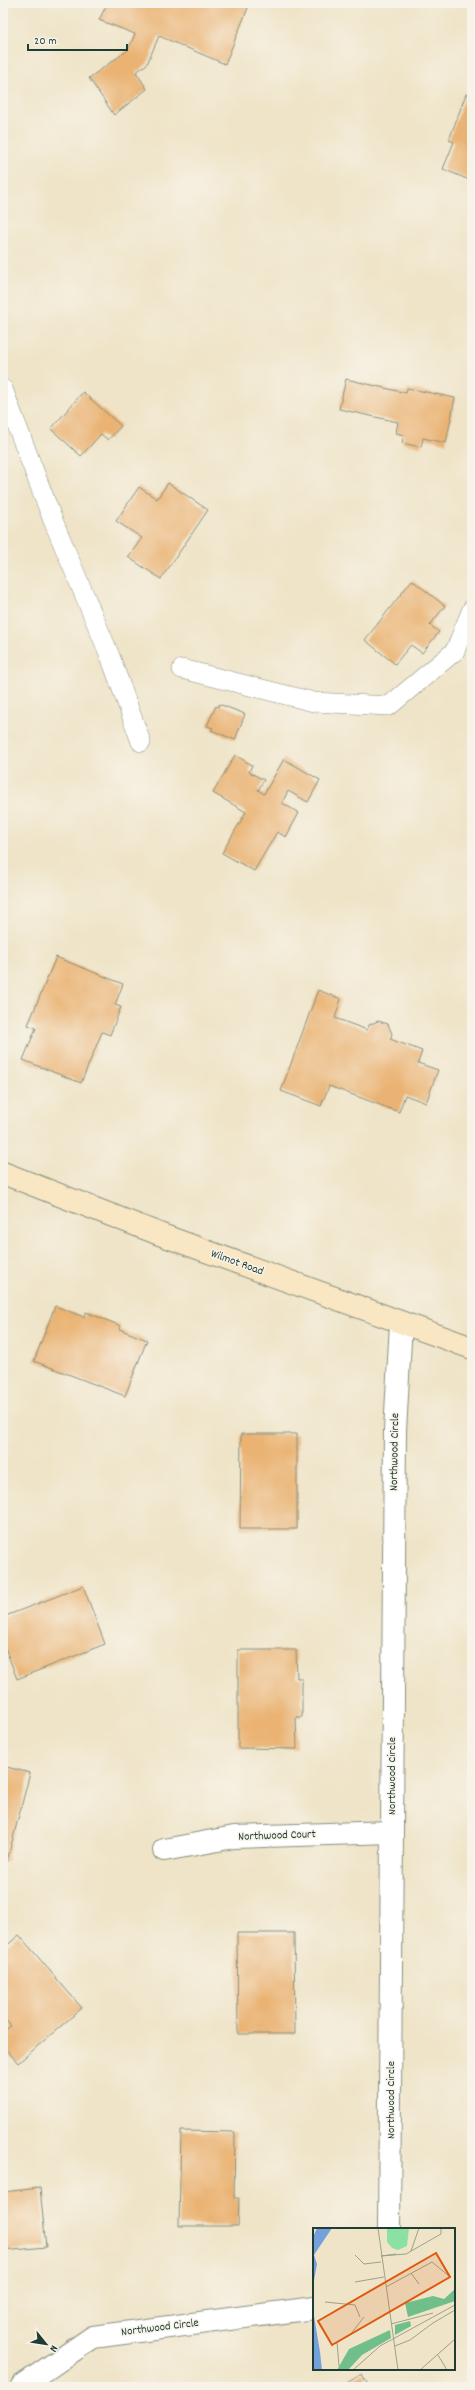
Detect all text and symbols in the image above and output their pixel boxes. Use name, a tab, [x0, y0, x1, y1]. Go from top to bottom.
scale bar	[28, 26, 127, 52]
text: 20 m	[34, 33, 57, 50]
street label: Wilmot Road	[208, 1246, 266, 1280]
street label: Northwood Circle	[386, 1413, 404, 1491]
street label: Northwood Circle	[384, 1737, 401, 1815]
street label: Northwood Court	[238, 1826, 317, 1846]
street label: Northwood Circle	[383, 2061, 400, 2139]
inset map	[313, 2228, 455, 2370]
street label: Northwood Circle	[120, 2315, 200, 2341]
north arrow	[26, 2324, 66, 2364]
text: N	[44, 2342, 61, 2355]

